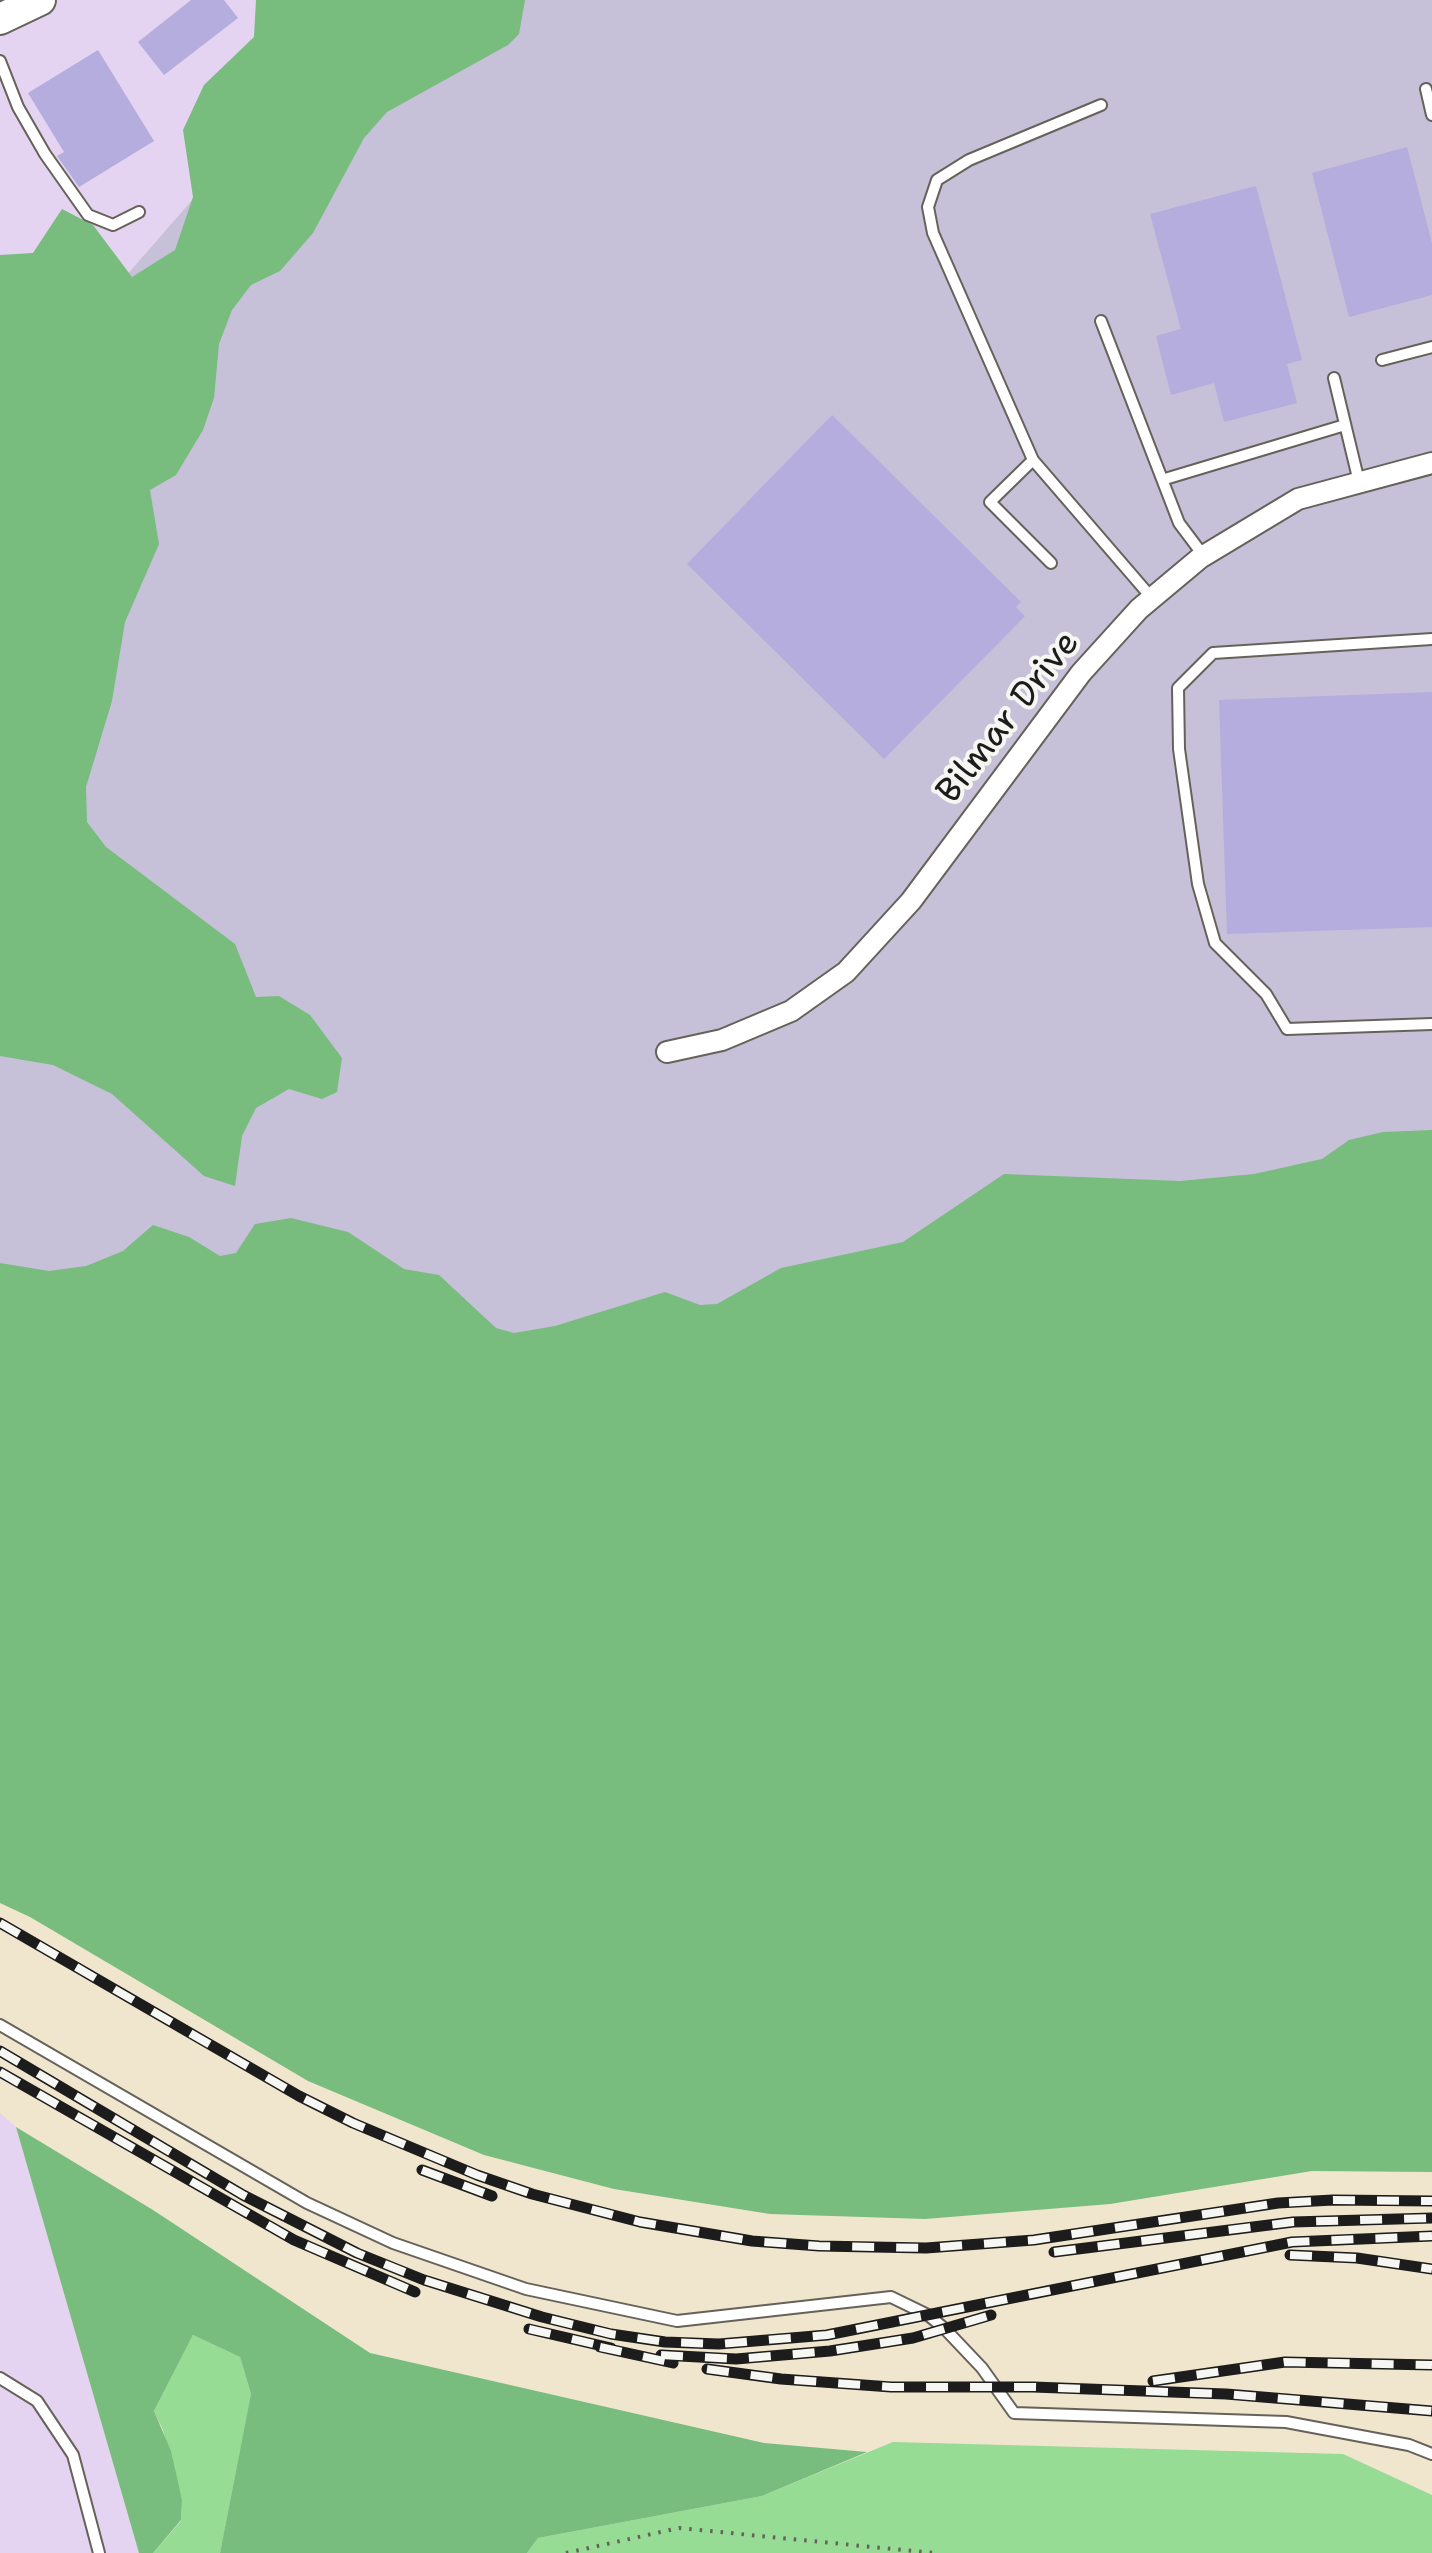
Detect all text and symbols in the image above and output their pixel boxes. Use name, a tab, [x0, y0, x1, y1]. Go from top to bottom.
street label: Bilmar Drive	[929, 624, 1089, 812]

